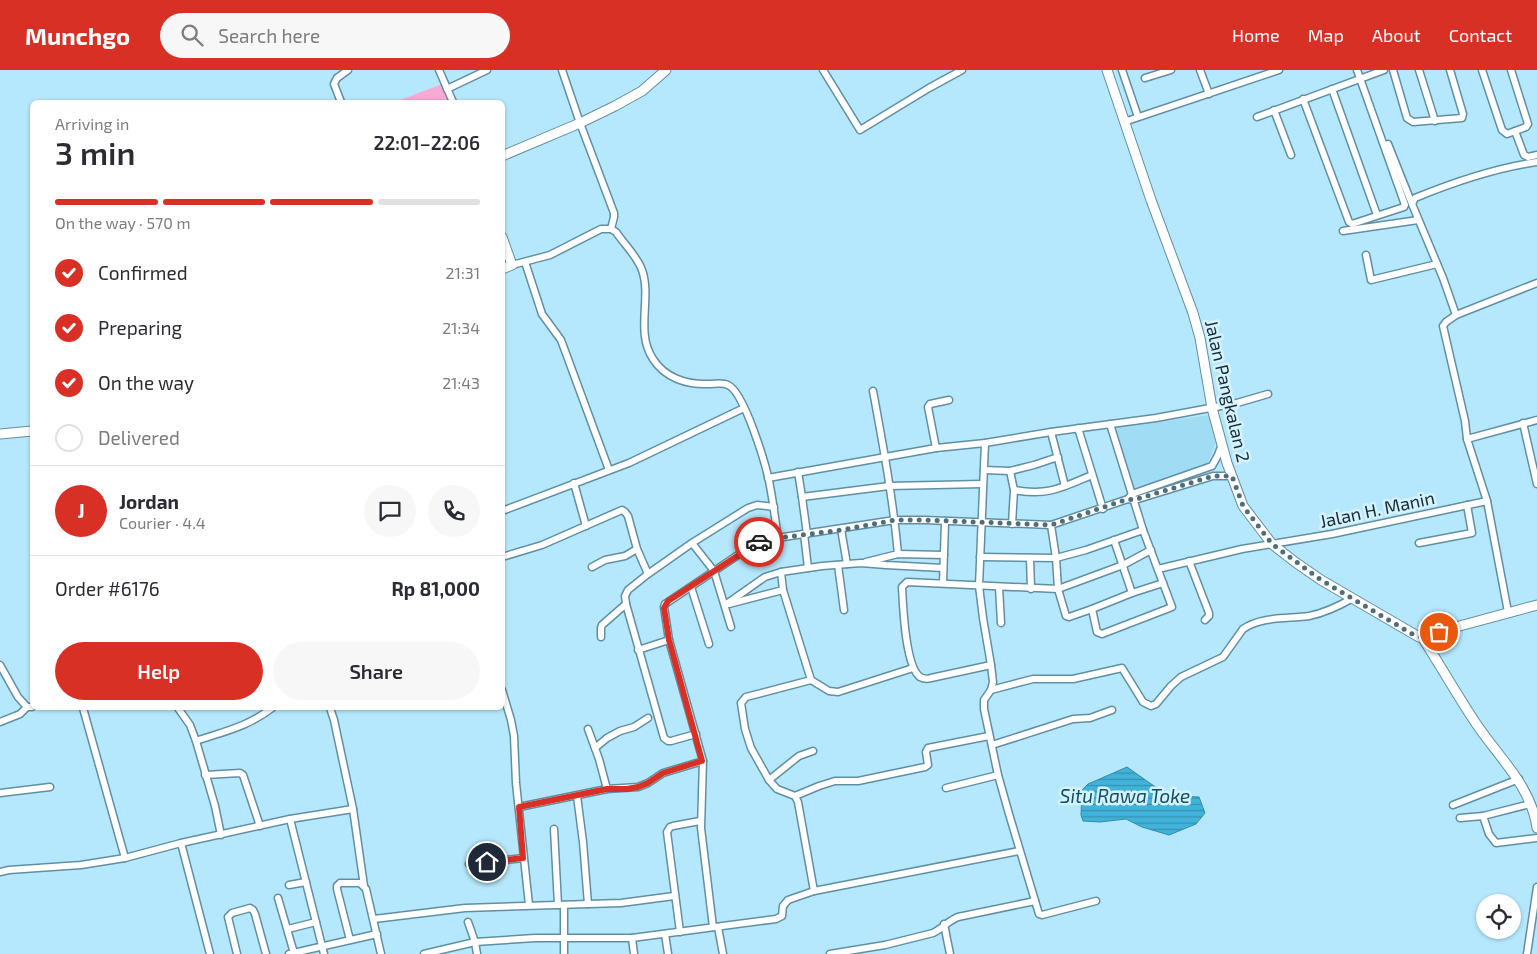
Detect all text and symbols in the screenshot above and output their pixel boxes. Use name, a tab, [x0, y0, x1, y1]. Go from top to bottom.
search box	[160, 13, 510, 58]
text: Munchgo	[25, 21, 130, 50]
icon: search	[178, 21, 206, 49]
text: Search here	[218, 24, 320, 47]
text: Home	[1232, 24, 1280, 46]
text: Map	[1308, 24, 1344, 46]
text: About	[1372, 24, 1421, 46]
text: Contact	[1449, 24, 1512, 46]
text: Arriving in	[55, 114, 129, 133]
text: 22:01–22:06	[374, 131, 480, 154]
text: 3 min	[55, 133, 136, 171]
text: On the way · 570 m	[55, 213, 190, 232]
icon: check	[55, 259, 83, 287]
text: Confirmed	[98, 261, 188, 284]
text: 21:31	[446, 263, 480, 282]
icon: check	[55, 314, 83, 342]
text: Preparing	[98, 316, 182, 339]
text: 21:34	[442, 318, 480, 337]
street label: Jalan Pangkalan 2	[1201, 318, 1255, 464]
icon: check	[55, 369, 83, 397]
text: On the way	[98, 371, 194, 394]
text: 21:43	[442, 373, 480, 392]
text: Delivered	[98, 426, 180, 449]
button: chat	[364, 485, 416, 537]
button: phone	[428, 485, 480, 537]
street label: Jalan H. Manin	[1318, 486, 1436, 532]
text: Jordan	[119, 490, 179, 513]
text: J	[77, 499, 85, 522]
text: Courier · 4.4	[119, 513, 206, 532]
courier	[734, 517, 784, 567]
icon: car	[745, 528, 773, 556]
text: Order #6176	[55, 577, 160, 600]
text: Rp 81,000	[392, 577, 480, 600]
pin	[1418, 611, 1460, 653]
icon: bag	[1425, 618, 1453, 646]
button: Help	[55, 642, 263, 700]
button: Share	[273, 642, 480, 700]
water label: Situ Rawa Toke	[1060, 784, 1190, 807]
pin	[466, 841, 508, 883]
icon: home	[473, 848, 501, 876]
map controls	[1476, 894, 1521, 939]
button: locate	[1476, 894, 1521, 939]

